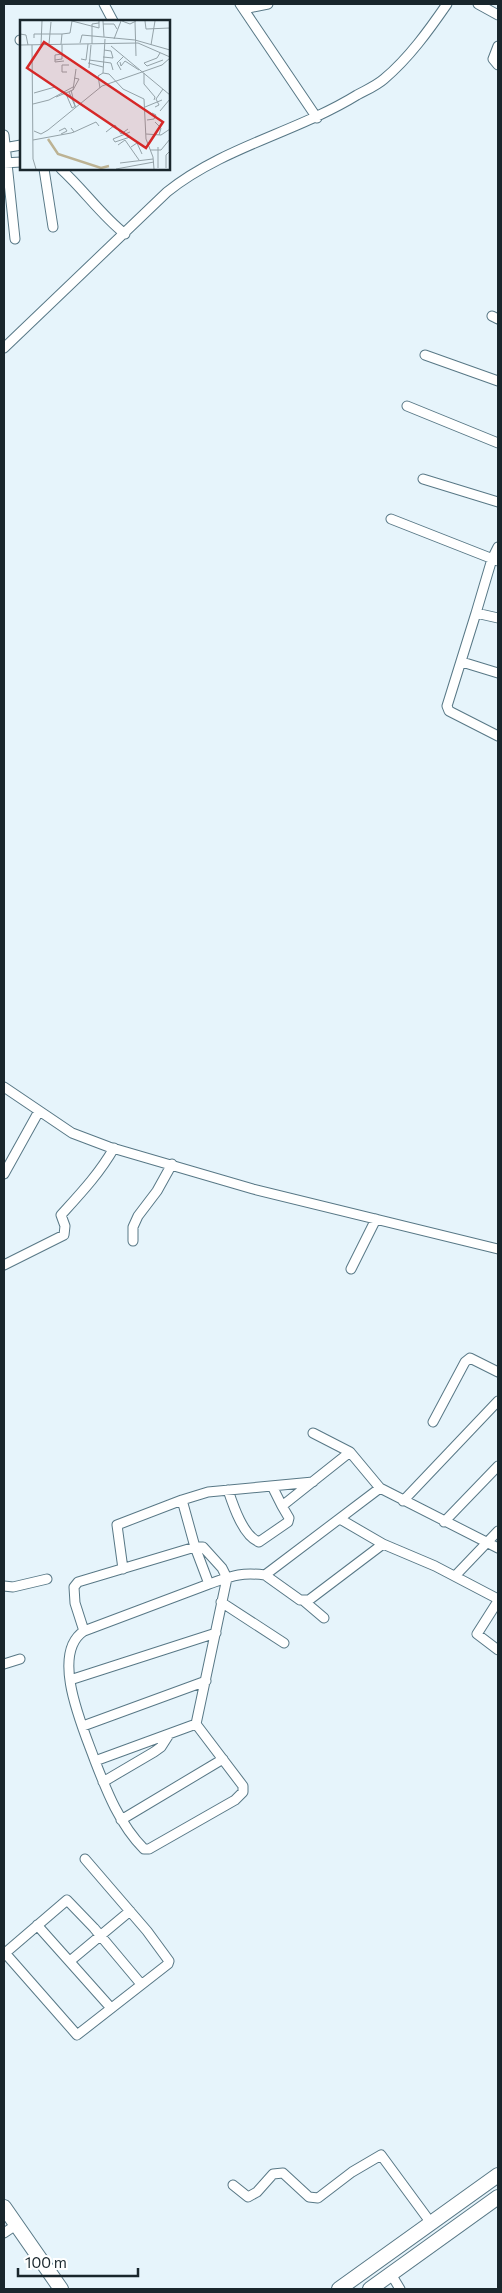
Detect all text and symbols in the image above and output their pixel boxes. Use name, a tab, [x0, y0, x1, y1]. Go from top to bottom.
inset map	[20, 20, 170, 170]
scale bar	[18, 2246, 138, 2278]
text: 100 m	[25, 2253, 67, 2271]

